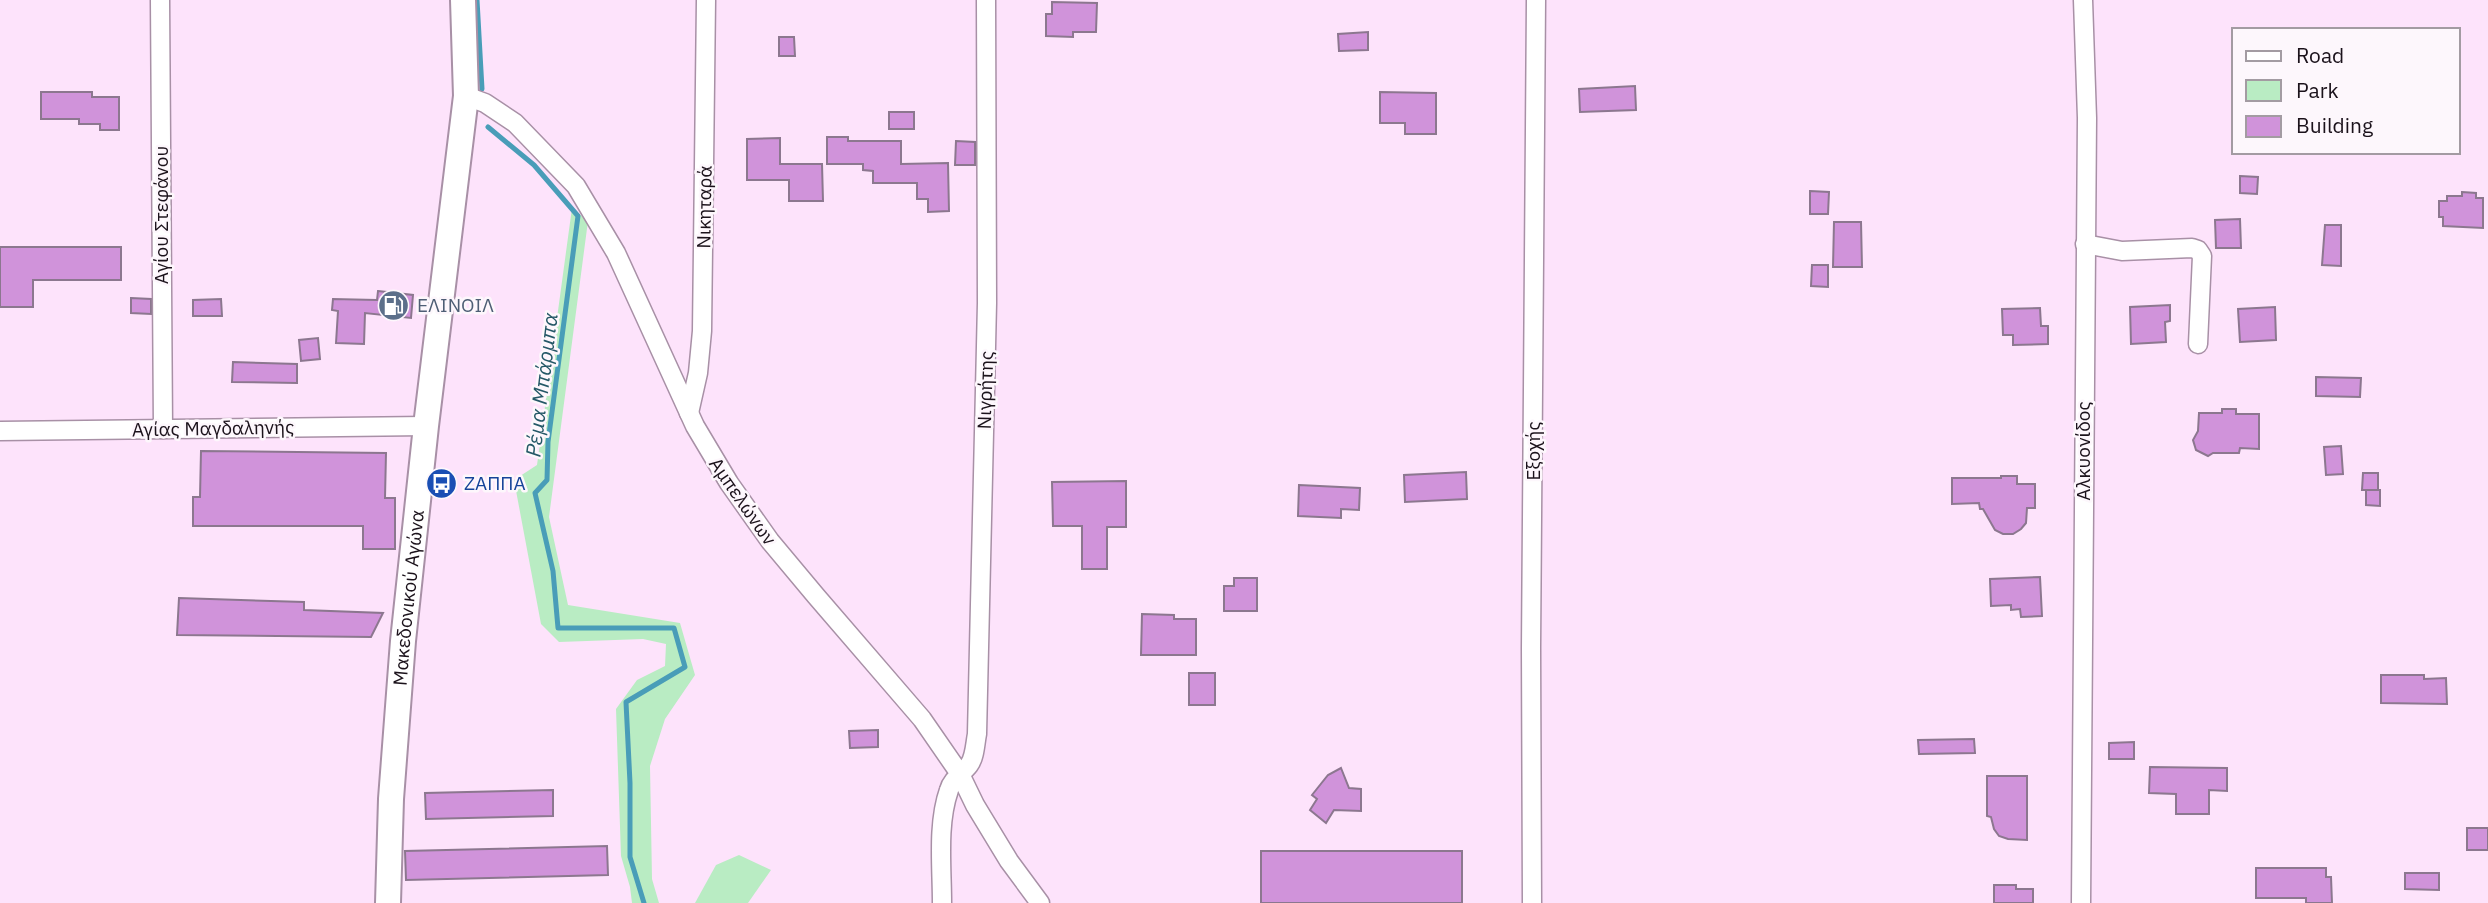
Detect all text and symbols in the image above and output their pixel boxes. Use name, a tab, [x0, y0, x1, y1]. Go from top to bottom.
legend	[2232, 28, 2460, 154]
text: Road	[2296, 41, 2344, 69]
text: Park	[2296, 76, 2339, 104]
text: Building	[2296, 111, 2373, 139]
street label: Αγίου Στεφάνου	[149, 146, 173, 284]
street label: Νικηταρά	[691, 165, 717, 249]
fuel station icon: ΕΛΙΝΟΙΛ	[377, 288, 411, 322]
place label: ΕΛΙΝΟΙΛ	[417, 293, 494, 317]
water label: Ρέμα Μπάρμπα	[518, 311, 564, 458]
street label: Νιγρήτης	[972, 350, 998, 430]
street label: Αλκυονίδος	[2071, 401, 2095, 501]
street label: Αγίας Μαγδαληνής	[132, 415, 294, 441]
street label: Εξοχής	[1521, 421, 1545, 481]
street label: Αμπελώνων	[704, 453, 782, 550]
bus stop icon: ΖΑΠΠΑ	[424, 466, 458, 500]
place label: ΖΑΠΠΑ	[464, 471, 526, 495]
street label: Μακεδονικού Αγώνα	[388, 509, 429, 687]

